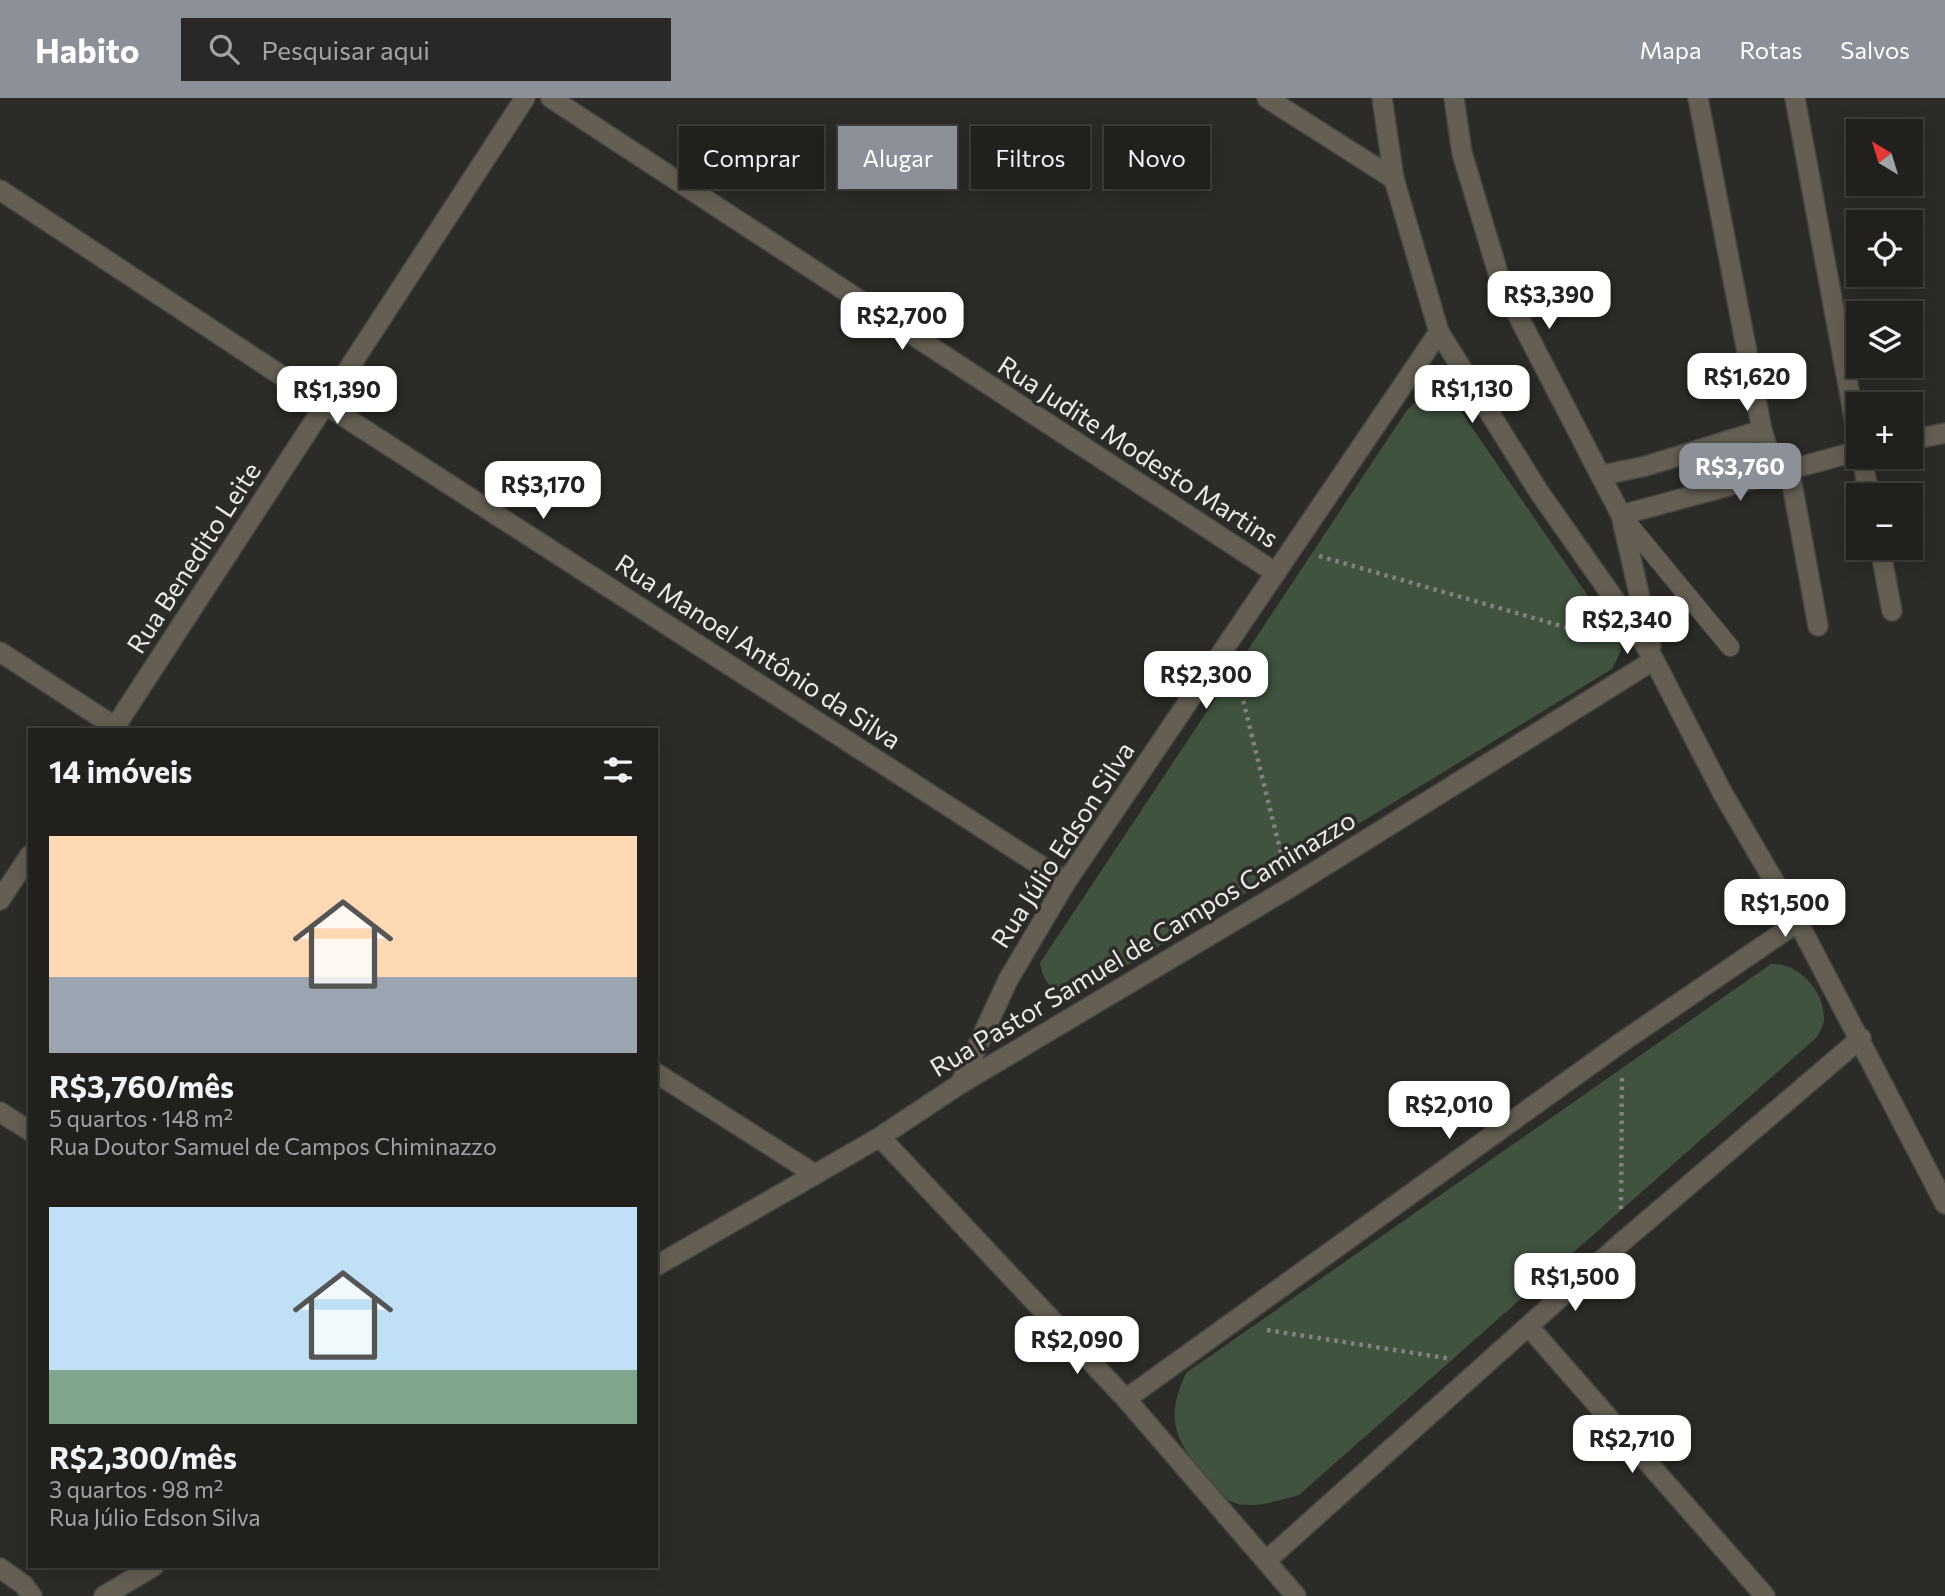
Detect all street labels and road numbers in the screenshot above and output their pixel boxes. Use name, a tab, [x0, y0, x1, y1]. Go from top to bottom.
street label: Rua Judite Modesto Martins	[993, 348, 1285, 553]
street label: Rua Benedito Leite	[119, 456, 266, 659]
street label: Rua Manoel Antônio da Silva	[610, 547, 907, 755]
street label: Rua Júlio Edson Silva	[984, 735, 1140, 953]
street label: Rua Pastor Samuel de Campos Caminazzo	[924, 803, 1360, 1082]

